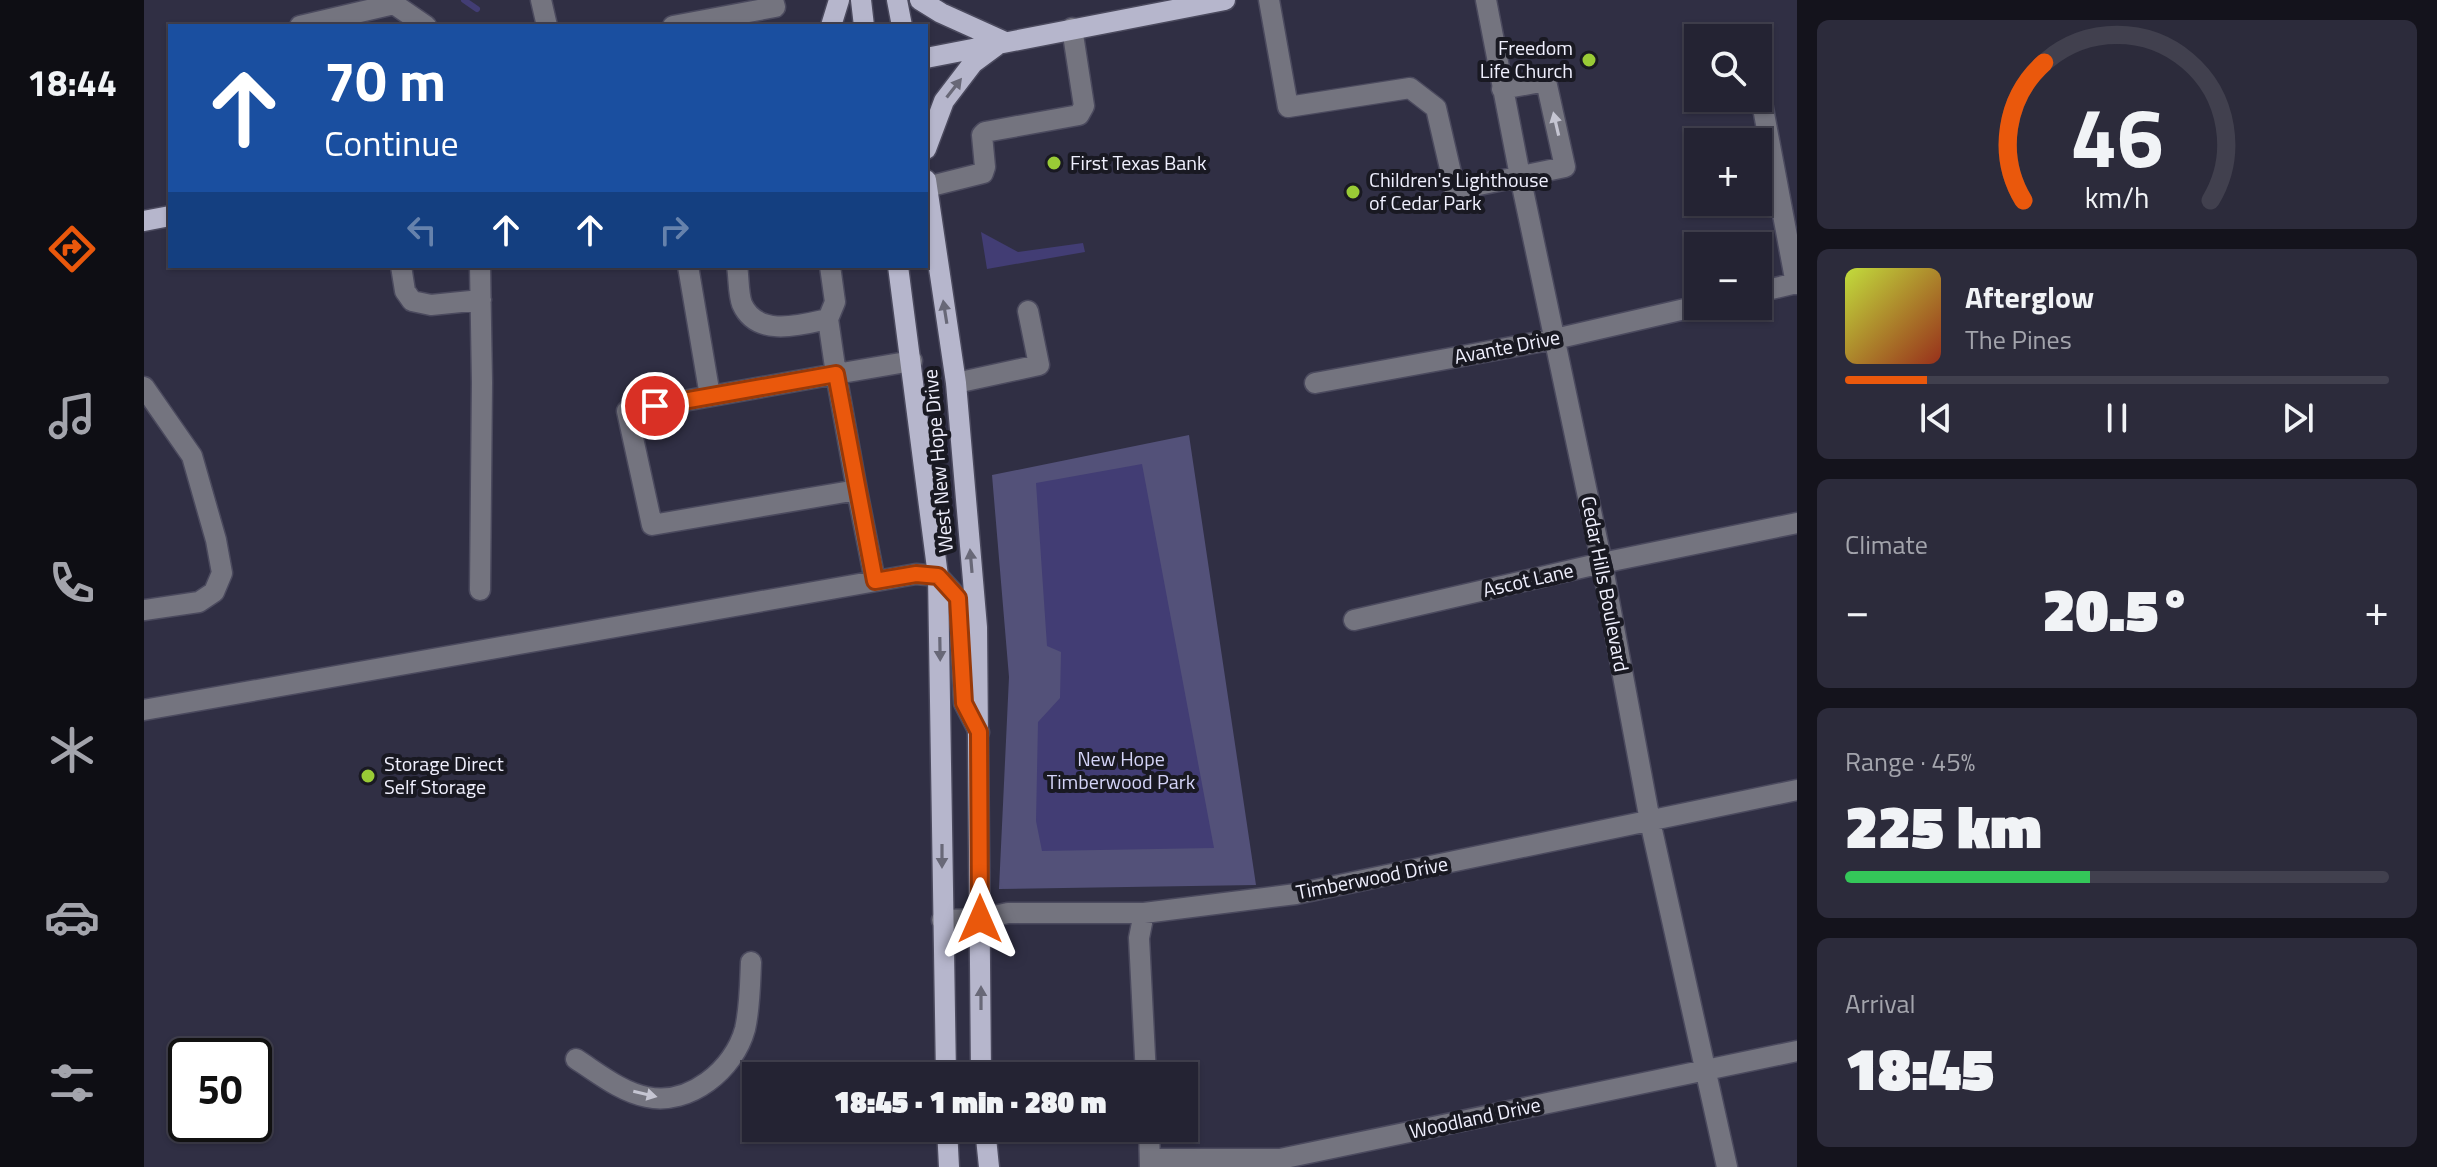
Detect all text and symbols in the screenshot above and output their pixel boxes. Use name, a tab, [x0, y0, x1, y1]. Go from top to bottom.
map controls	[1684, 24, 1772, 320]
button: search	[1684, 24, 1772, 112]
place label: Freedom Life Church	[1480, 32, 1573, 86]
text: 70 m	[324, 38, 446, 123]
marker: Freedom Life Church	[1580, 51, 1598, 69]
text: 18:44	[27, 55, 117, 110]
icon: ahead	[192, 56, 296, 160]
text: 46	[2070, 72, 2164, 198]
one-way arrow	[946, 78, 962, 98]
one-way arrow	[1549, 111, 1561, 136]
text: Continue	[324, 115, 459, 170]
button: +	[1684, 128, 1772, 216]
place label: First Texas Bank	[1070, 147, 1207, 178]
marker: First Texas Bank	[1045, 154, 1063, 172]
place label: Children's Lighthouse of Cedar Park	[1369, 164, 1549, 218]
text: km/h	[2085, 176, 2149, 219]
marker: Children's Lighthouse of Cedar Park	[1344, 183, 1362, 201]
icon: left	[400, 208, 444, 252]
icon: ahead	[484, 208, 528, 252]
icon: ahead	[568, 208, 612, 252]
icon: right	[652, 208, 696, 252]
icon: directions	[44, 221, 100, 277]
button: −	[1684, 232, 1772, 320]
text: Afterglow	[1965, 274, 2094, 320]
one-way arrow	[938, 299, 951, 324]
text: The Pines	[1965, 320, 2072, 359]
street label: Avante Drive	[1451, 321, 1562, 372]
street label: West New Hope Drive	[914, 368, 961, 554]
pin	[621, 372, 689, 440]
icon: arrive	[633, 384, 677, 428]
icon: music	[44, 388, 100, 444]
icon: previous	[1914, 396, 1958, 440]
icon: pause	[2095, 396, 2139, 440]
icon: next	[2276, 396, 2320, 440]
street label: Cedar Hills Boulevard	[1573, 493, 1638, 674]
text: Climate	[1845, 525, 1928, 564]
one-way arrow	[965, 548, 978, 573]
street label: Ascot Lane	[1479, 554, 1576, 605]
icon: phone	[44, 555, 100, 611]
text: 20.5°	[2043, 563, 2191, 654]
text: −	[1845, 576, 1870, 643]
text: +	[2364, 576, 2389, 643]
one-way arrow	[933, 637, 946, 662]
icon: climate	[44, 722, 100, 778]
text: Range · 45%	[1845, 742, 1975, 781]
park label: New Hope Timberwood Park	[1047, 743, 1196, 797]
place label: Storage Direct Self Storage	[384, 748, 504, 802]
marker: Storage Direct Self Storage	[359, 767, 377, 785]
text: 225 km	[1845, 780, 2042, 871]
one-way arrow	[936, 844, 948, 869]
street label: Timberwood Drive	[1293, 848, 1451, 907]
position arrow	[938, 877, 1022, 961]
icon: car	[44, 889, 100, 945]
text: Arrival	[1845, 984, 1916, 1023]
one-way arrow	[975, 985, 987, 1010]
text: 18:45	[1845, 1022, 1994, 1113]
speed limit sign: 50	[168, 1038, 272, 1142]
icon: filters	[44, 1055, 100, 1111]
text: 18:45 · 1 min · 280 m	[834, 1079, 1106, 1125]
one-way arrow	[632, 1089, 657, 1101]
street label: Woodland Drive	[1407, 1089, 1543, 1147]

